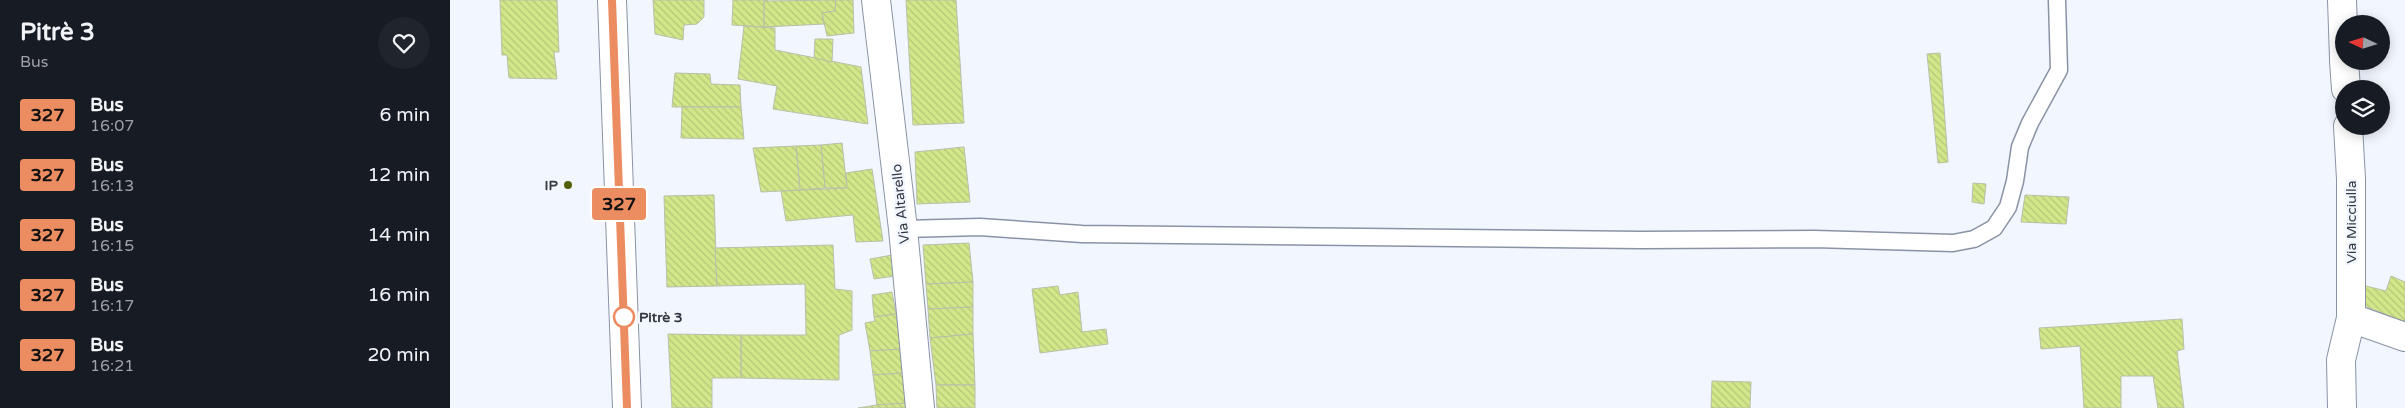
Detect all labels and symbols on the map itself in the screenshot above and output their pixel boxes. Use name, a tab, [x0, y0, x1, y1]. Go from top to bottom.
north arrow	[2335, 15, 2390, 70]
street label: Via Altarello	[888, 163, 913, 245]
place label: IP	[545, 177, 559, 194]
marker: IP	[562, 179, 574, 191]
street label: Via Micciulla	[2343, 180, 2360, 264]
line badge: 327	[590, 188, 648, 220]
marker: Pitrè 3	[613, 306, 635, 328]
place label: Pitrè 3	[639, 309, 683, 326]

